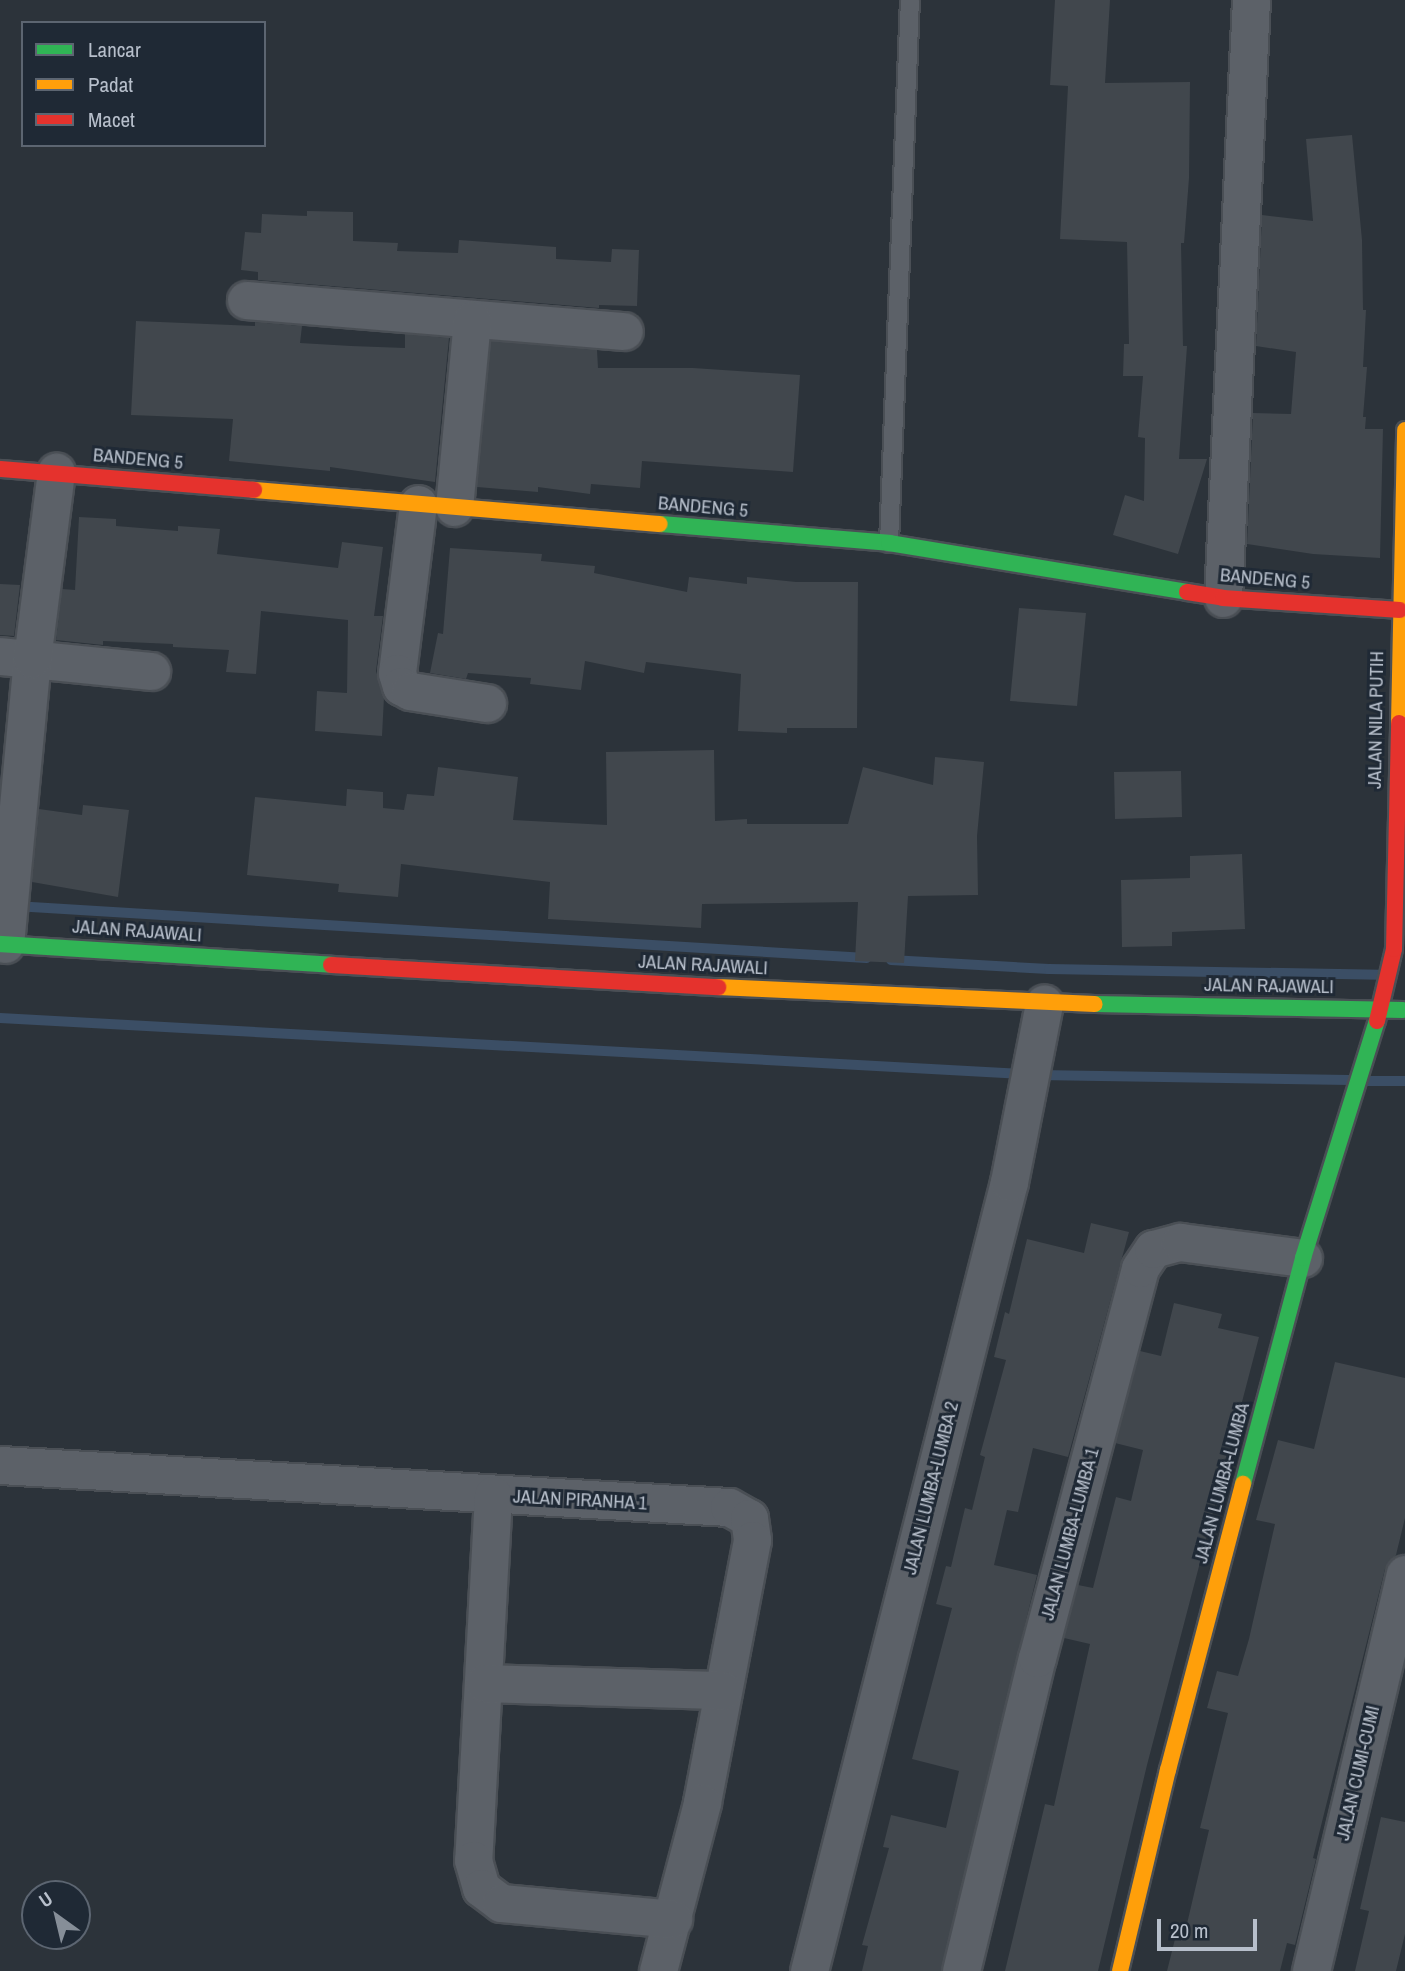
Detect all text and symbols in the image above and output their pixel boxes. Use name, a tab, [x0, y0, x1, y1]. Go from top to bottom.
legend	[21, 21, 266, 147]
text: Lancar	[88, 35, 141, 64]
text: Padat	[88, 70, 133, 99]
text: Macet	[88, 105, 135, 134]
street label: BANDENG 5	[92, 444, 184, 474]
street label: BANDENG 5	[657, 492, 749, 522]
street label: BANDENG 5	[1219, 564, 1311, 594]
street label: JALAN NILA PUTIH	[1363, 651, 1389, 789]
street label: JALAN RAJAWALI	[72, 915, 202, 947]
street label: JALAN RAJAWALI	[638, 950, 768, 980]
street label: JALAN RAJAWALI	[1204, 973, 1334, 999]
street label: JALAN LUMBA-LUMBA 2	[898, 1399, 964, 1577]
street label: JALAN LUMBA-LUMBA	[1190, 1400, 1254, 1566]
street label: JALAN LUMBA-LUMBA 1	[1036, 1445, 1104, 1623]
street label: JALAN PIRANHA 1	[512, 1485, 648, 1515]
street label: JALAN CUMI-CUMI	[1331, 1703, 1385, 1843]
north arrow	[21, 1880, 91, 1950]
text: U	[33, 1885, 57, 1913]
scale bar	[1160, 1904, 1260, 1948]
text: 20 m	[1170, 1916, 1208, 1945]

